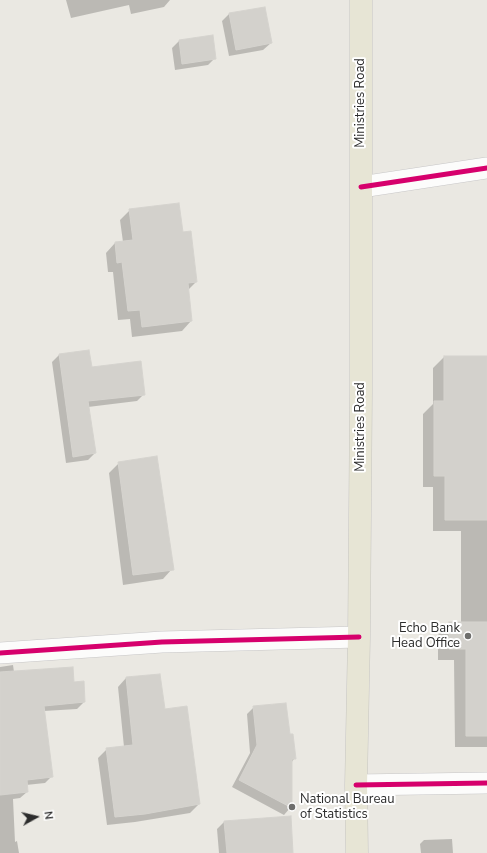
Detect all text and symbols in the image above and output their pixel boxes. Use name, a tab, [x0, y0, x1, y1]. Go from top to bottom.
street label: Ministries Road	[353, 58, 369, 148]
street label: Ministries Road	[353, 382, 369, 472]
place label: Echo Bank Head Office	[391, 621, 460, 652]
marker: Echo Bank Head Office	[463, 631, 473, 641]
place label: National Bureau of Statistics	[300, 792, 395, 823]
north arrow	[16, 797, 56, 837]
marker: National Bureau of Statistics	[287, 802, 297, 812]
text: N	[40, 810, 56, 820]

